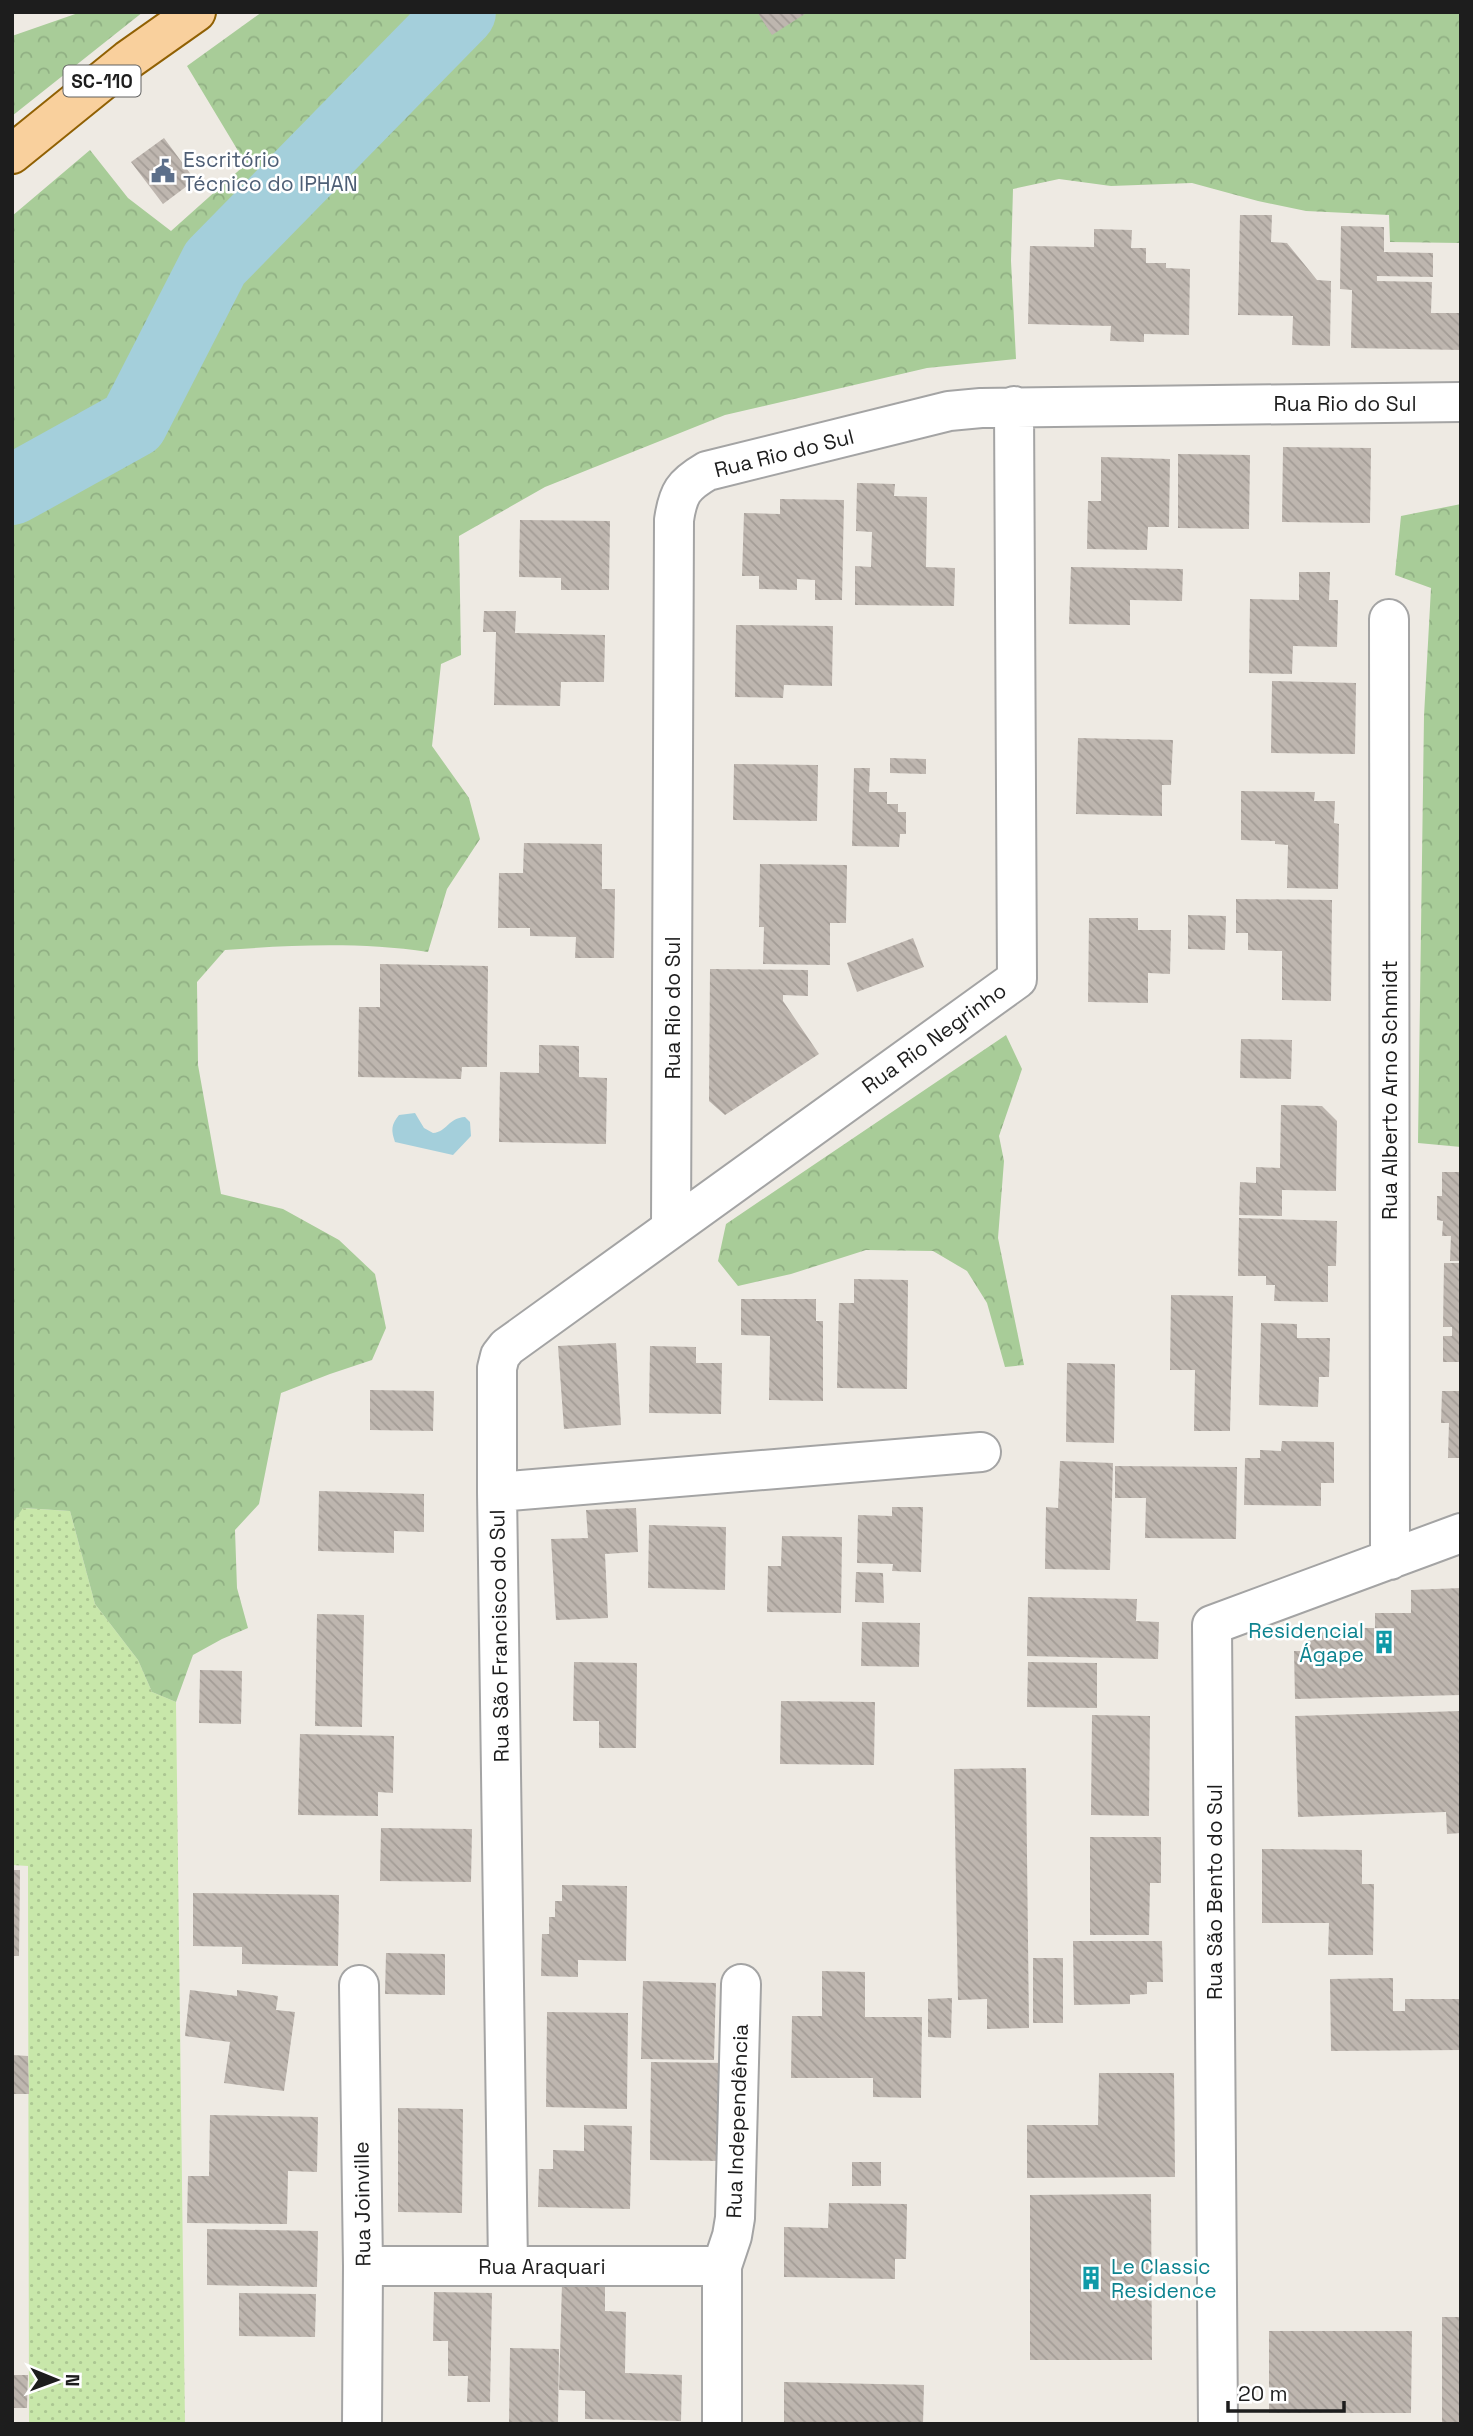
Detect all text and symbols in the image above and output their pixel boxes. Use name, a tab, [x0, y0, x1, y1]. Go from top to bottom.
road number: SC-110	[64, 66, 140, 96]
place label: Escritório Técnico do IPHAN	[183, 146, 358, 197]
public building icon: Escritório Técnico do IPHAN	[149, 157, 177, 185]
street label: Rua Rio do Sul	[1273, 390, 1417, 417]
street label: Rua Rio do Sul	[711, 423, 857, 483]
street label: Rua Rio do Sul	[659, 936, 686, 1080]
street label: Rua Alberto Arno Schmidt	[1376, 960, 1403, 1220]
street label: Rua Rio Negrinho	[856, 977, 1012, 1099]
street label: Rua São Francisco do Sul	[483, 1509, 515, 1763]
place label: Residencial Ágape	[1248, 1617, 1364, 1668]
building icon: Residencial Ágape	[1370, 1628, 1398, 1656]
street label: Rua São Bento do Sul	[1201, 1784, 1228, 2000]
street label: Rua Independência	[720, 2023, 754, 2219]
street label: Rua Joinville	[347, 2141, 377, 2267]
street label: Rua Araquari	[478, 2253, 606, 2280]
place label: Le Classic Residence	[1111, 2253, 1217, 2304]
building icon: Le Classic Residence	[1077, 2264, 1105, 2292]
north arrow	[21, 2345, 91, 2415]
scale bar	[1228, 2370, 1344, 2414]
text: N	[60, 2374, 85, 2387]
text: 20 m	[1238, 2380, 1288, 2407]

